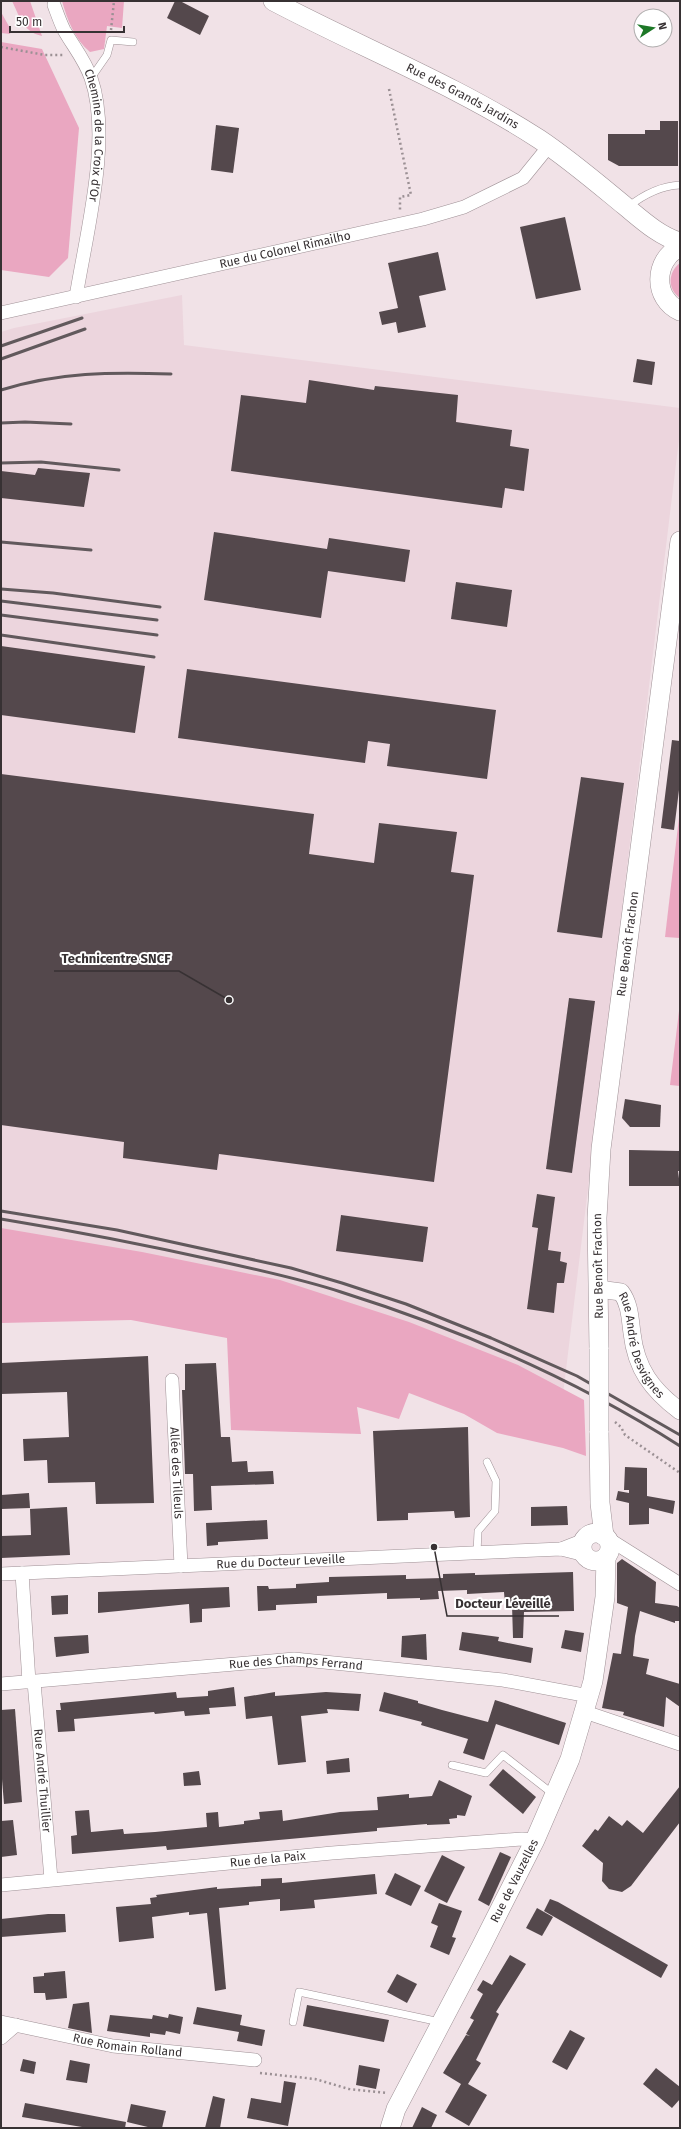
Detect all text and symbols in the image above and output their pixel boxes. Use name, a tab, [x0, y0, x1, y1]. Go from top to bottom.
scale bar	[10, 8, 124, 34]
north arrow	[633, 8, 673, 48]
text: 50 m	[16, 15, 42, 29]
text: N	[655, 21, 669, 31]
street label: Rue des Grands Jardins	[404, 60, 522, 132]
street label: Chemine de la Croix d'Or	[81, 67, 106, 203]
street label: Rue du Colonel Rimailho	[218, 228, 352, 271]
street label: Rue Benoît Frachon	[614, 890, 641, 997]
callout: Technicentre SNCF	[54, 946, 179, 971]
text: Technicentre SNCF	[62, 951, 171, 966]
street label: Rue Benoît Frachon	[590, 1213, 606, 1319]
street label: Rue André Desvignes	[616, 1289, 668, 1401]
street label: Allée des Tilleuls	[167, 1427, 186, 1520]
street label: Rue du Docteur Leveille	[216, 1552, 345, 1571]
callout: Docteur Léveillé	[447, 1591, 559, 1616]
text: Docteur Léveillé	[455, 1596, 551, 1611]
street label: Rue des Champs Ferrand	[228, 1652, 364, 1673]
street label: Rue André Thuillier	[31, 1728, 54, 1834]
street label: Rue de Vauzelles	[488, 1836, 541, 1925]
street label: Rue de la Paix	[229, 1849, 307, 1870]
street label: Rue Romain Rolland	[72, 2031, 183, 2060]

